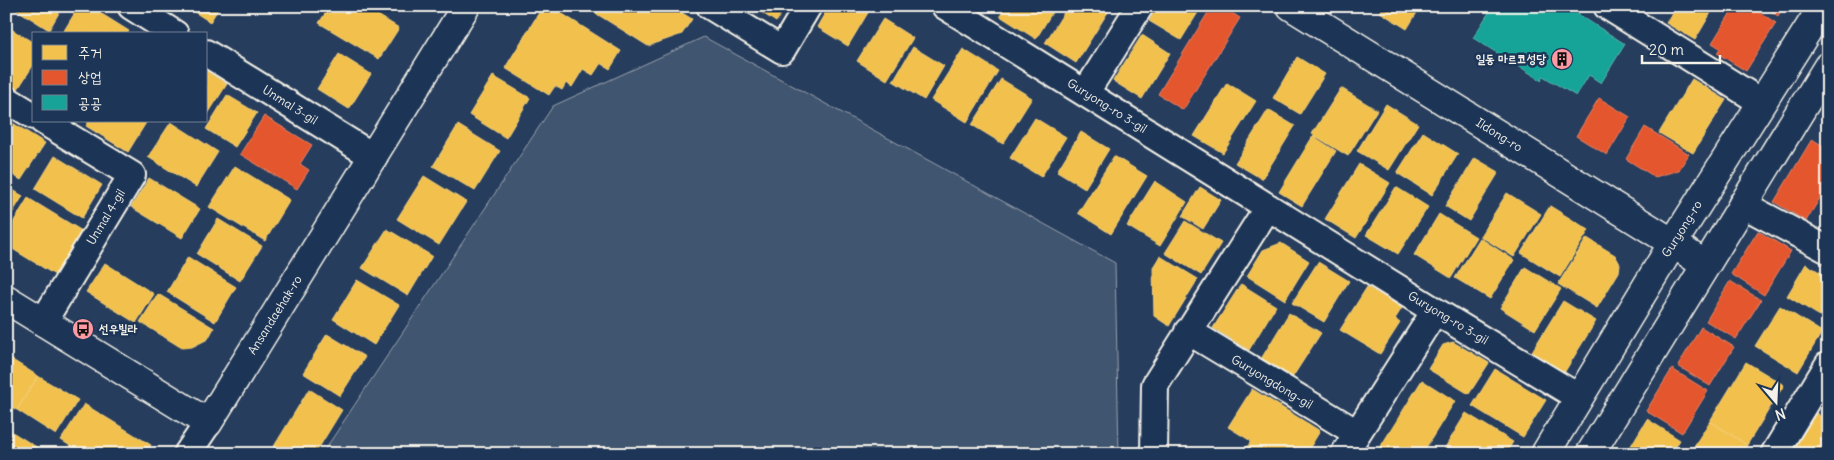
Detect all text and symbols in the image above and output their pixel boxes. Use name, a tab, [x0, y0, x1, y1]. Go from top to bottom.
legend	[32, 32, 208, 122]
scale bar	[1642, 32, 1719, 64]
text: 20 m	[1649, 40, 1684, 59]
text: 주거	[78, 43, 102, 62]
building icon: 일동 마르코성당	[1550, 47, 1574, 71]
place label: 일동 마르코성당	[1476, 51, 1546, 66]
text: 상업	[78, 67, 102, 86]
street label: Guryong-ro 3-gil	[1065, 75, 1150, 136]
street label: Unmal 3-gil	[260, 82, 321, 127]
text: 공공	[78, 93, 102, 112]
street label: Ildong-ro	[1473, 114, 1525, 155]
street label: Unmal 4-gil	[83, 186, 128, 247]
street label: Guryong-ro	[1658, 197, 1705, 260]
street label: Ansandaehak-ro	[244, 272, 305, 357]
street label: Guryong-ro 3-gil	[1405, 288, 1491, 347]
bus stop icon: 선우빌라	[71, 317, 95, 341]
place label: 선우빌라	[99, 321, 138, 336]
street label: Guryongdong-gil	[1229, 351, 1316, 412]
north arrow	[1752, 378, 1802, 428]
text: N	[1773, 404, 1788, 424]

